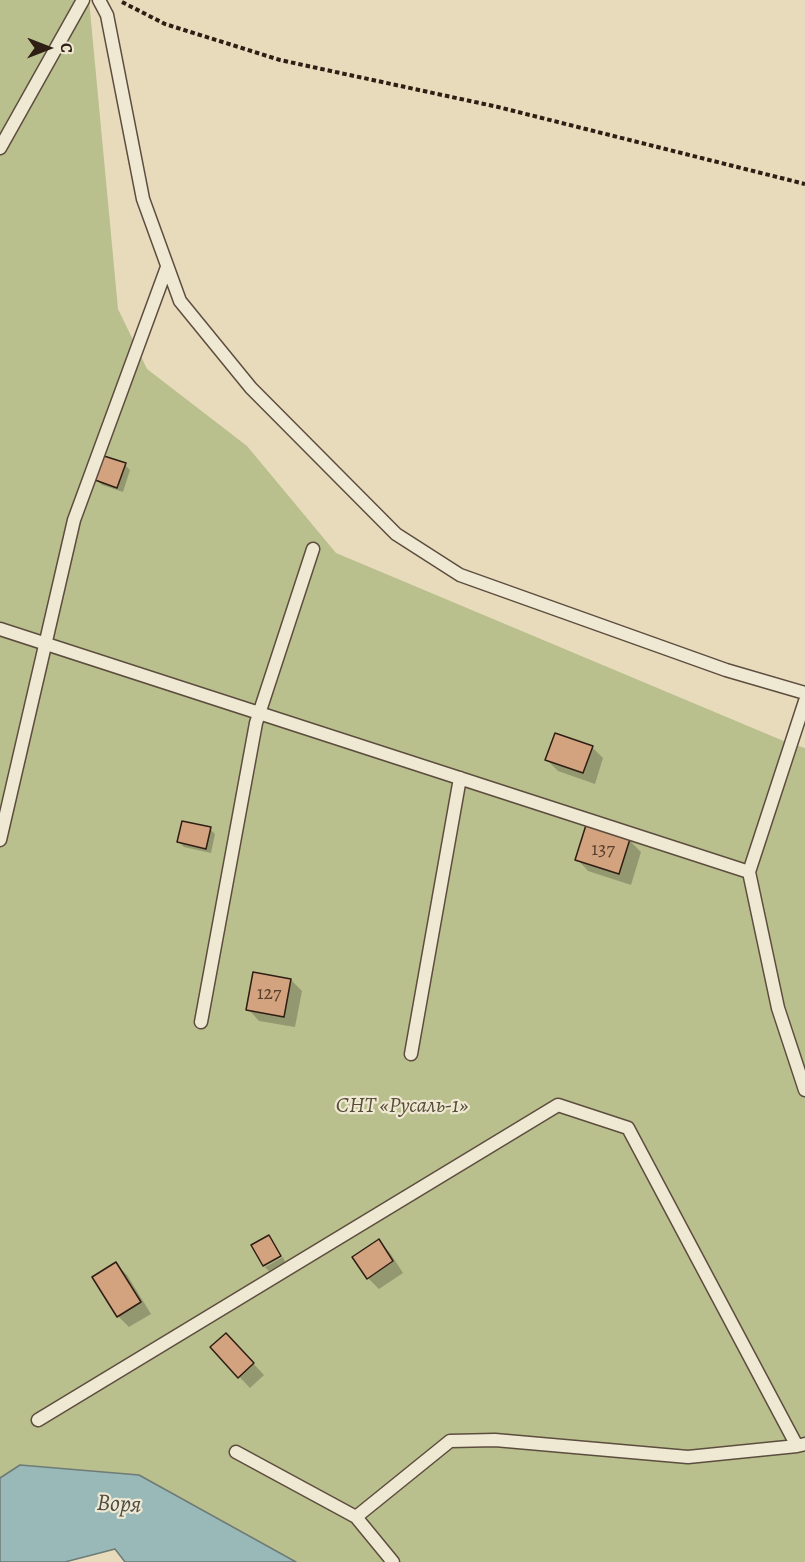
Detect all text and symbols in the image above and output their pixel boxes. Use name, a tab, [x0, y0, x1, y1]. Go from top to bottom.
north arrow	[18, 18, 78, 78]
text: С	[55, 43, 77, 53]
house number: 137	[591, 838, 615, 862]
house number: 127	[257, 982, 281, 1006]
park label: СНТ «Русаль-1»	[336, 1094, 468, 1120]
water label: Воря	[96, 1489, 142, 1521]

